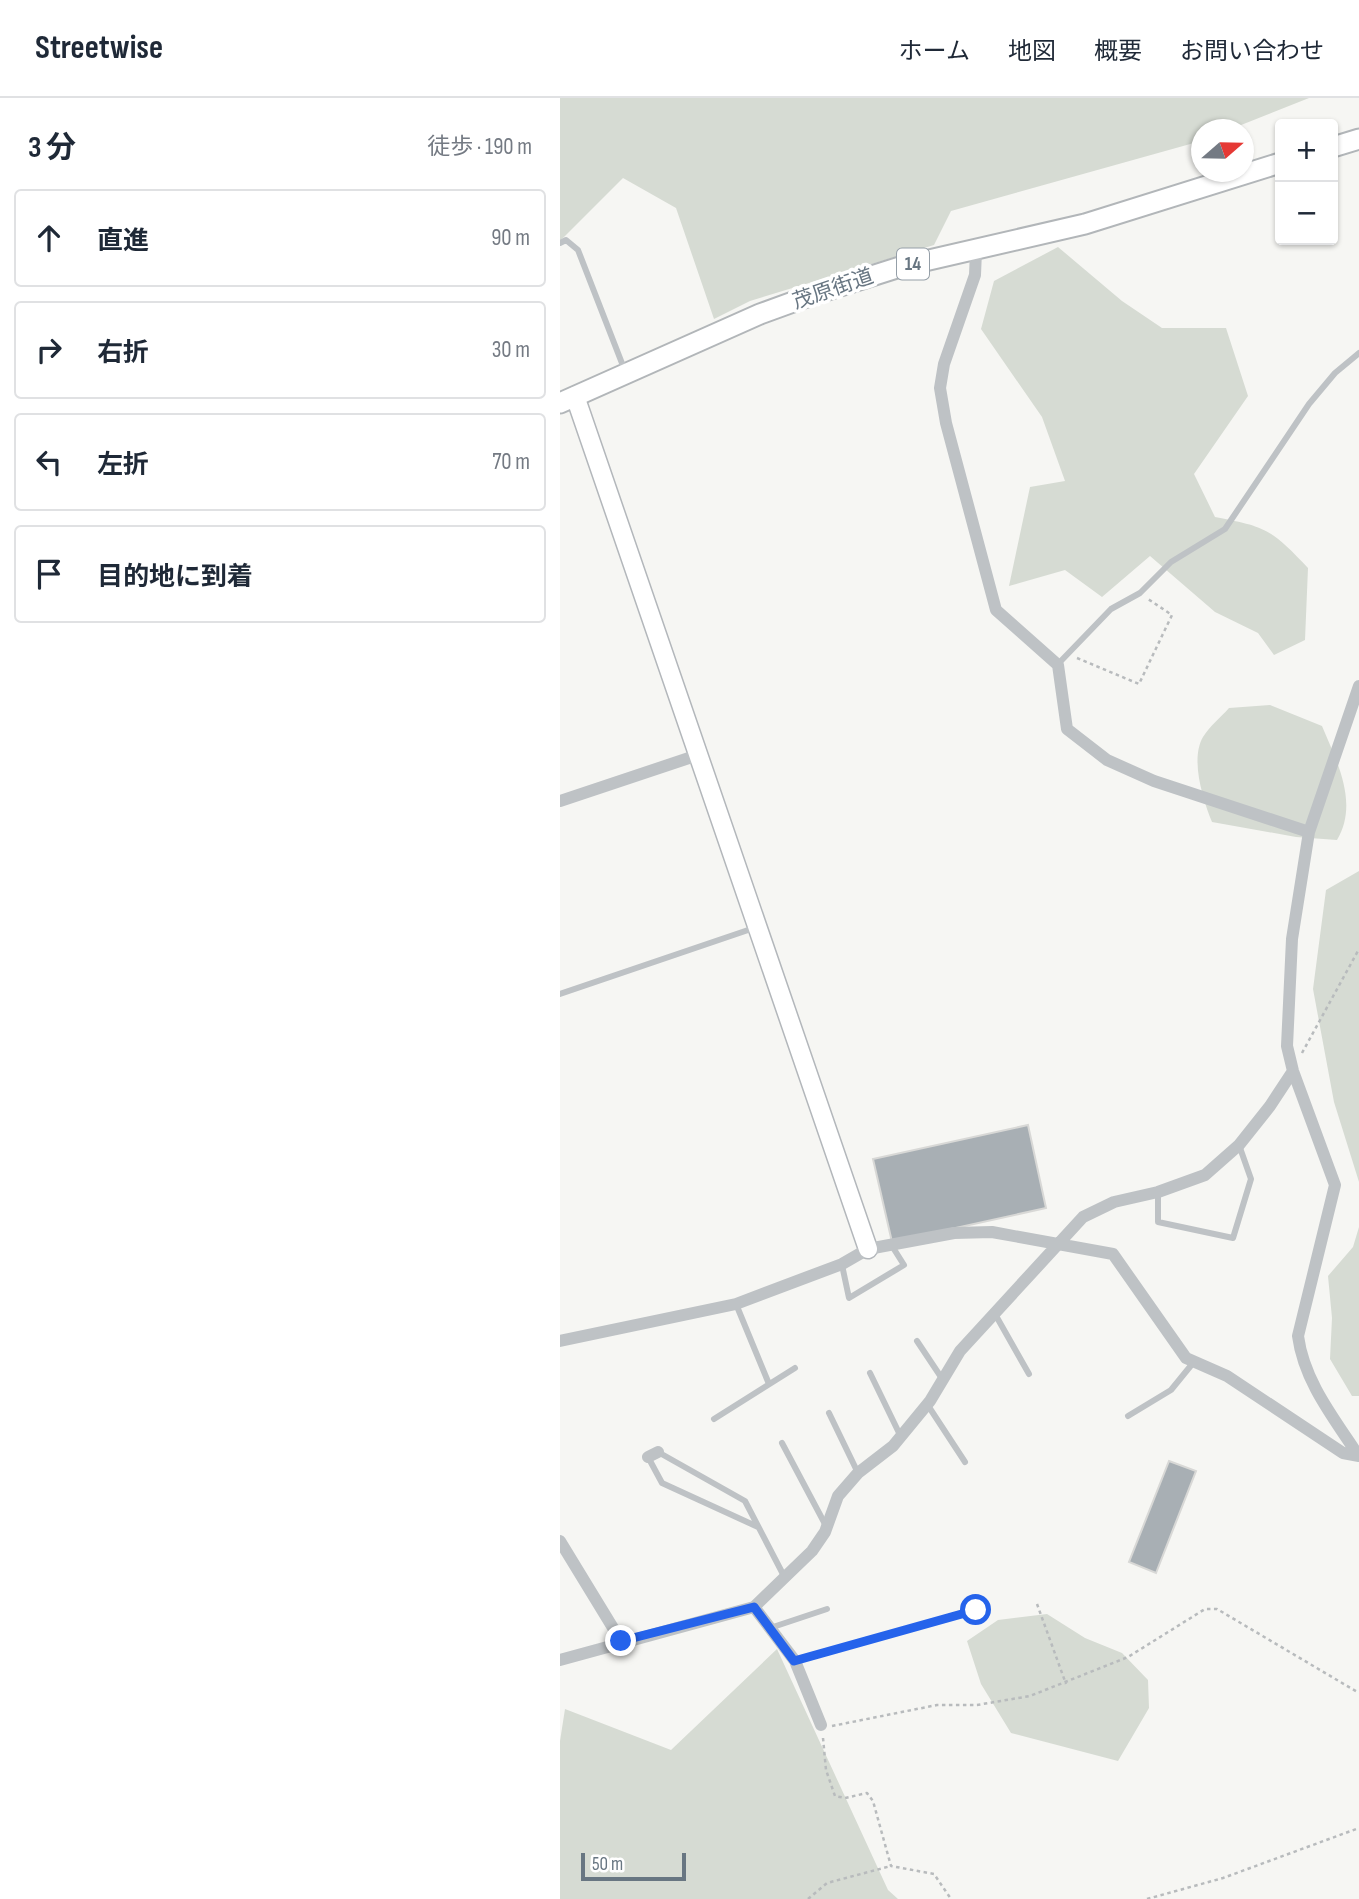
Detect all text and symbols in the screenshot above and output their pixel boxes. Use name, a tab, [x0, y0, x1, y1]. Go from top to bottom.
text: Streetwise	[35, 28, 163, 68]
text: ホーム	[899, 37, 970, 66]
text: 地図	[1008, 37, 1056, 66]
text: 概要	[1094, 37, 1142, 66]
text: お問い合わせ	[1180, 37, 1324, 66]
north arrow	[1191, 119, 1254, 182]
map controls	[1275, 119, 1338, 245]
button: +	[1275, 119, 1338, 182]
text: 3 分	[28, 130, 76, 166]
text: 徒歩 · 190 m	[427, 133, 532, 161]
button: −	[1275, 182, 1338, 245]
icon: ahead	[30, 219, 68, 257]
text: 90 m	[491, 224, 530, 252]
text: 直進	[97, 226, 149, 257]
road number: 14	[897, 248, 929, 280]
street label: 茂原街道	[789, 264, 877, 314]
icon: right	[30, 331, 68, 369]
text: 30 m	[492, 336, 530, 364]
text: 右折	[97, 338, 149, 369]
icon: left	[30, 443, 68, 481]
text: 70 m	[492, 448, 530, 476]
text: 左折	[97, 450, 149, 481]
icon: arrive	[30, 555, 68, 593]
text: 目的地に到着	[97, 562, 253, 593]
route start	[960, 1594, 991, 1625]
route end	[605, 1625, 636, 1656]
scale bar	[581, 1850, 686, 1882]
text: 50 m	[592, 1853, 623, 1876]

